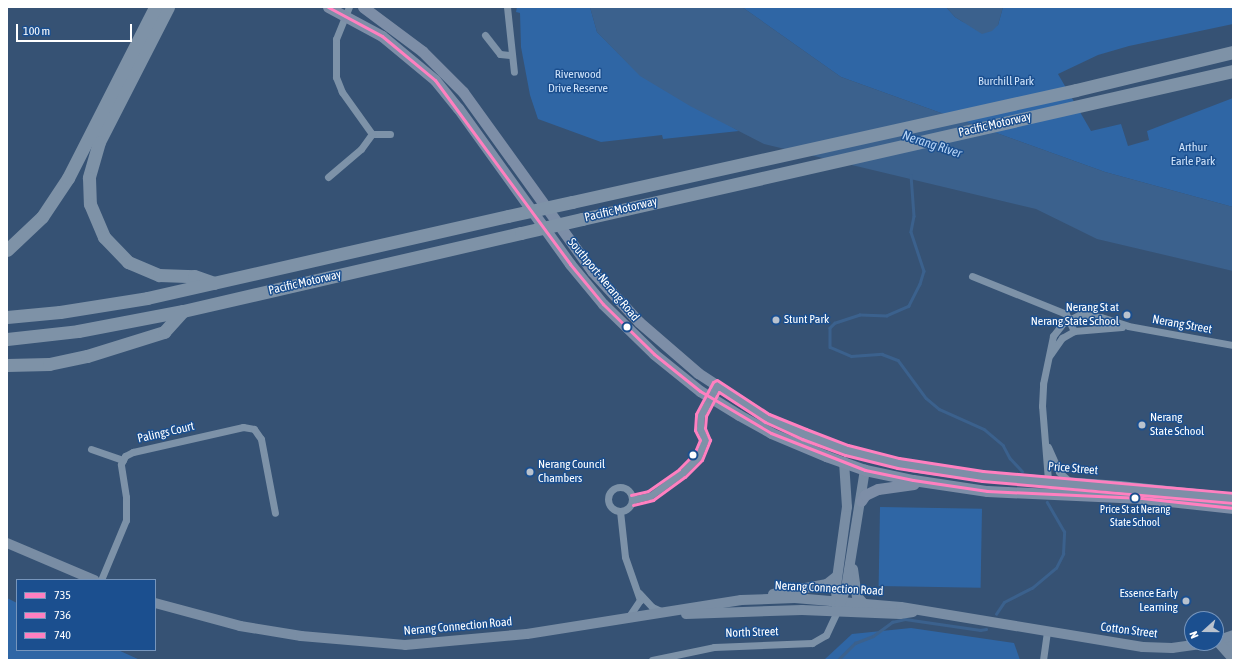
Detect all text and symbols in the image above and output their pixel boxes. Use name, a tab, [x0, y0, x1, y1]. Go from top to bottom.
scale bar	[18, 16, 134, 42]
text: 100 m	[23, 24, 50, 38]
park label: Riverwood Drive Reserve	[548, 68, 608, 96]
park label: Burchill Park	[978, 75, 1034, 89]
street label: Pacific Motorway	[957, 110, 1033, 140]
water label: Nerang River	[900, 128, 964, 162]
park label: Arthur Earle Park	[1171, 141, 1215, 169]
street label: Pacific Motorway	[583, 195, 659, 225]
street label: Southport-Nerang Road	[564, 236, 642, 324]
street label: Pacific Motorway	[267, 268, 343, 298]
place label: Nerang St at Nerang State School	[1031, 301, 1119, 329]
marker: Nerang St at Nerang State School	[1122, 310, 1132, 320]
place label: Stunt Park	[784, 313, 829, 327]
street label: Nerang Street	[1151, 313, 1213, 337]
marker: Stunt Park	[771, 315, 781, 325]
unlabelled marker	[622, 322, 632, 332]
place label: Nerang State School	[1150, 411, 1204, 439]
street label: Palings Court	[136, 419, 196, 447]
marker: Nerang State School	[1137, 420, 1147, 430]
unlabelled marker	[688, 450, 698, 460]
place label: Nerang Council Chambers	[538, 458, 605, 486]
street label: Price Street	[1047, 460, 1099, 478]
marker: Nerang Council Chambers	[525, 467, 535, 477]
marker: Price St at Nerang State School	[1130, 493, 1140, 503]
place label: Price St at Nerang State School	[1100, 503, 1170, 529]
legend	[16, 579, 156, 651]
street label: Nerang Connection Road	[774, 579, 884, 599]
place label: Essence Early Learning	[1119, 587, 1178, 615]
text: 735	[54, 588, 71, 602]
marker: Essence Early Learning	[1181, 596, 1191, 606]
text: 736	[54, 608, 71, 622]
north arrow	[1184, 611, 1224, 651]
street label: Nerang Connection Road	[403, 615, 513, 639]
street label: Cotton Street	[1100, 620, 1158, 642]
street label: North Street	[725, 625, 779, 641]
text: 740	[54, 628, 71, 642]
text: N	[1187, 630, 1200, 640]

